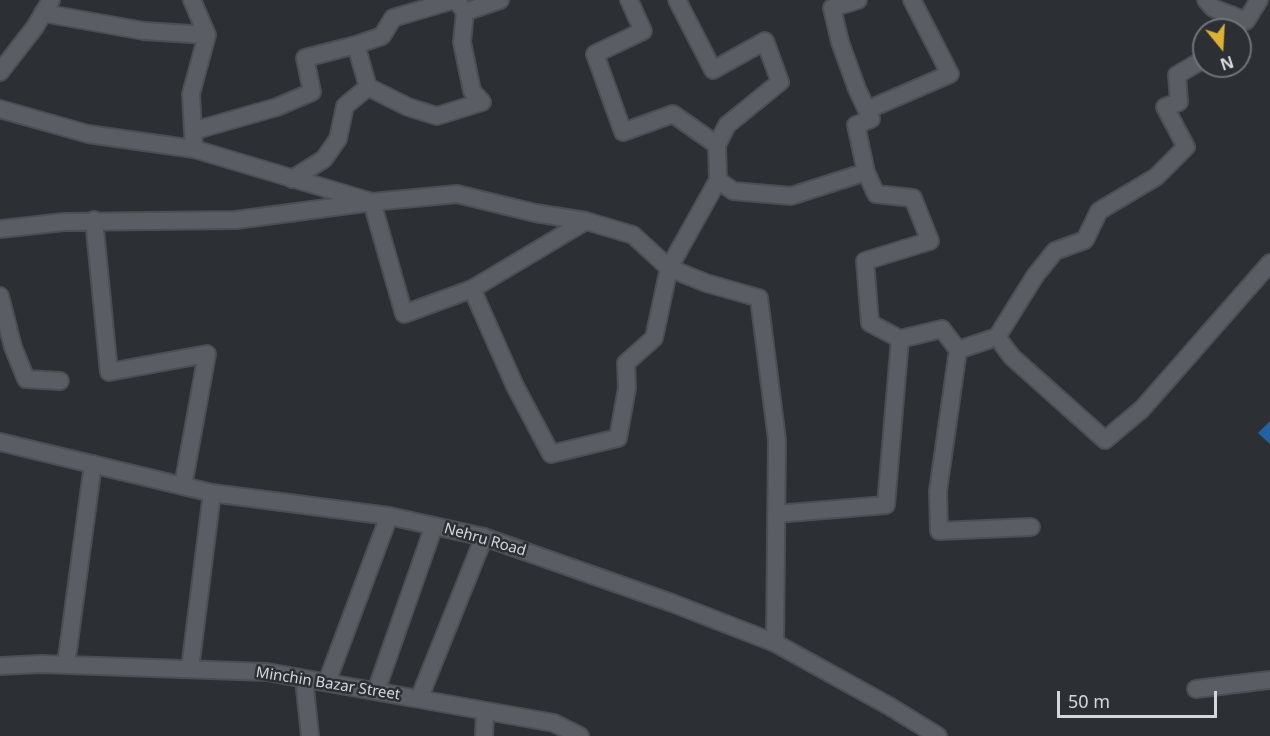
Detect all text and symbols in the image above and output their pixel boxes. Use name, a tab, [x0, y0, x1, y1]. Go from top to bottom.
north arrow	[1192, 18, 1252, 78]
text: N	[1217, 51, 1237, 76]
street label: Nehru Road	[442, 520, 528, 560]
street label: Minchin Bazar Street	[255, 664, 401, 704]
scale bar	[1060, 679, 1220, 717]
text: 50 m	[1068, 689, 1110, 713]

